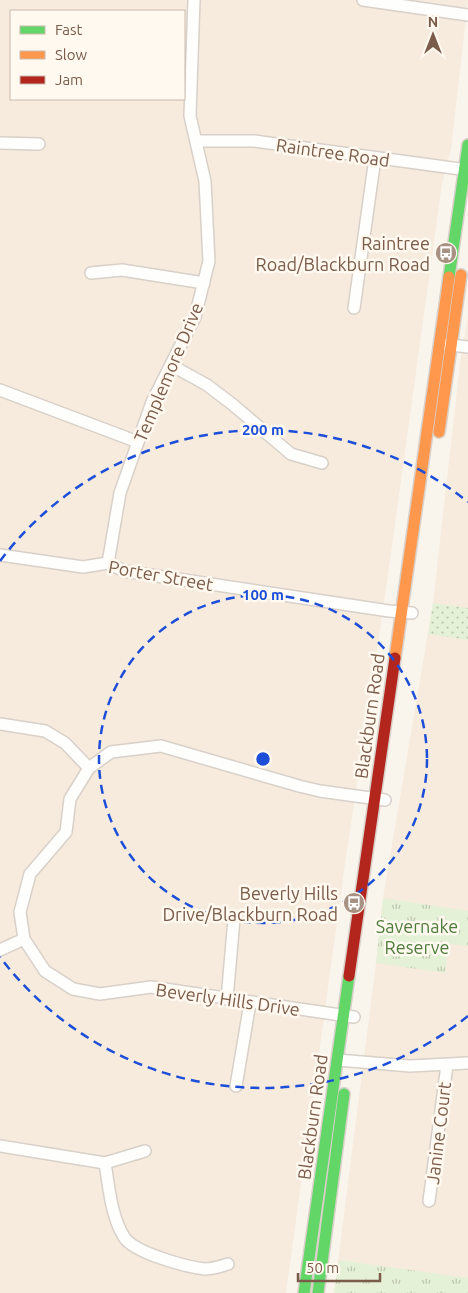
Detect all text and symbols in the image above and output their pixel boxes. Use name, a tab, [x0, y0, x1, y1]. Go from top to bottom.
legend	[10, 10, 185, 100]
north arrow	[408, 10, 458, 60]
text: N	[428, 14, 438, 30]
text: Fast	[55, 21, 83, 38]
text: Slow	[55, 46, 88, 63]
text: Jam	[55, 71, 83, 88]
street label: Raintree Road	[275, 134, 391, 170]
place label: Raintree Road/Blackburn Road	[255, 233, 430, 274]
bus stop icon: Raintree Road/Blackburn Road	[434, 241, 458, 265]
street label: Templemore Drive	[130, 299, 206, 445]
text: 200 m	[242, 421, 284, 438]
street label: Porter Street	[107, 556, 215, 594]
text: 100 m	[242, 586, 284, 603]
street label: Blackburn Road	[350, 652, 388, 780]
centre of rings	[254, 750, 272, 768]
place label: Beverly Hills Drive/Blackburn Road	[162, 883, 338, 924]
bus stop icon: Beverly Hills Drive/Blackburn Road	[342, 891, 366, 915]
park label: Savernake Reserve	[376, 916, 458, 957]
street label: Beverly Hills Drive	[155, 979, 301, 1019]
street label: Blackburn Road	[293, 1053, 331, 1181]
street label: Janine Court	[422, 1081, 454, 1185]
scale bar	[298, 1250, 380, 1282]
text: 50 m	[306, 1259, 339, 1276]

